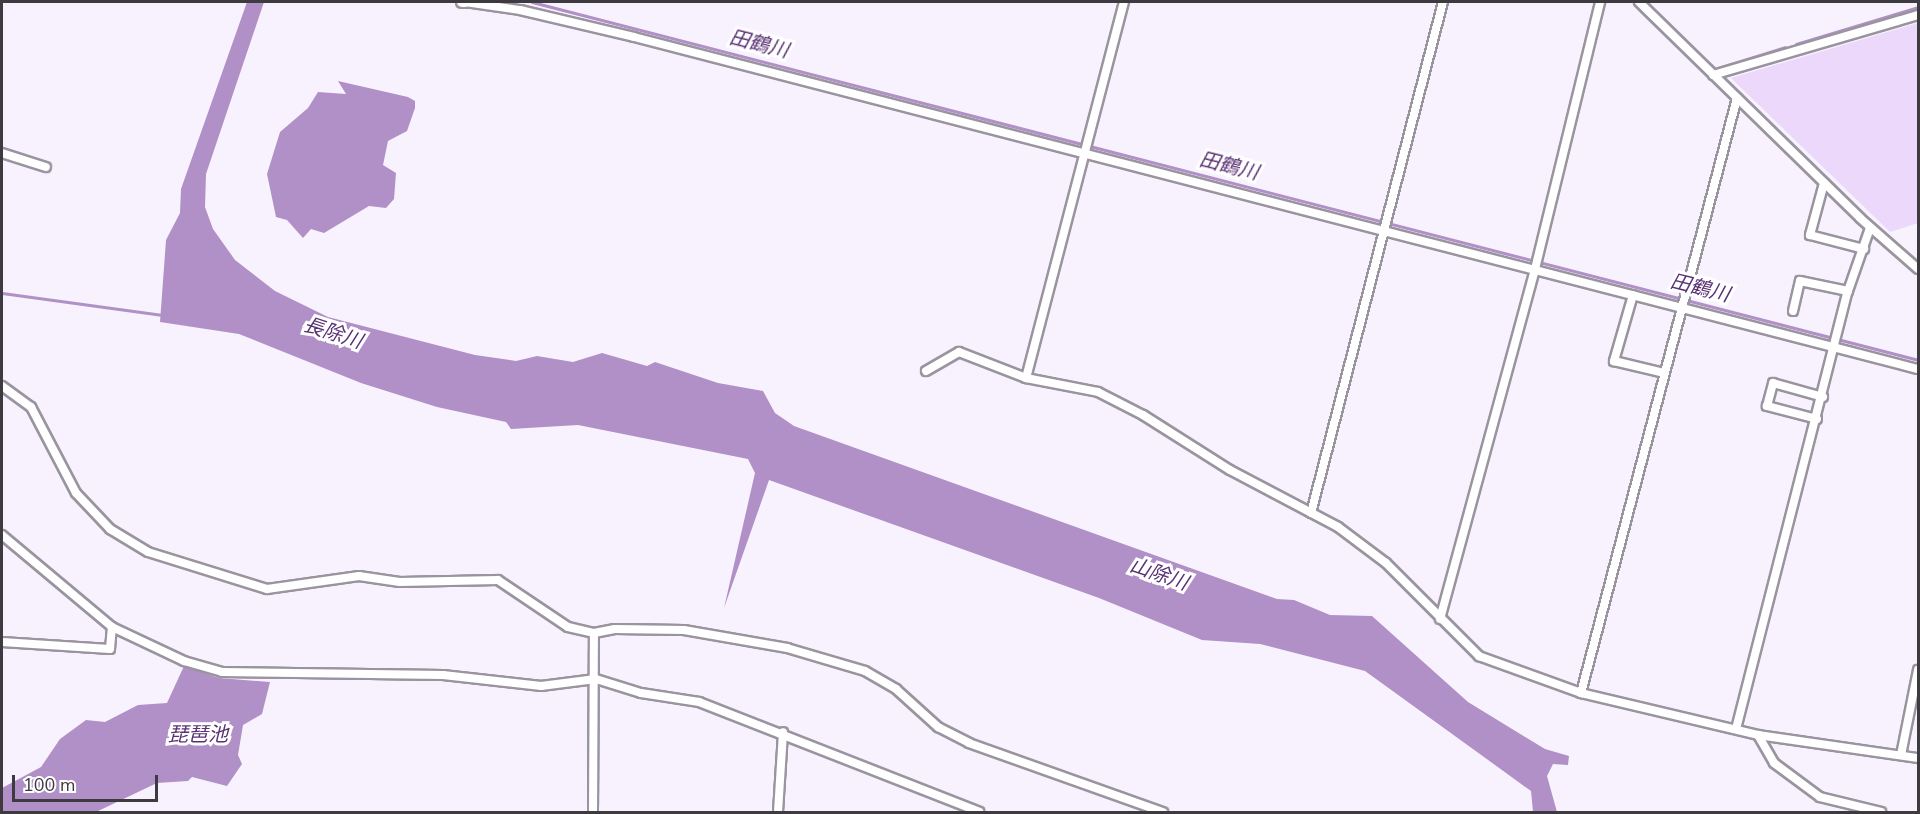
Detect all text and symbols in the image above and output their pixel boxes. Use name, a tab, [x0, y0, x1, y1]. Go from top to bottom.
water label: 田鶴川	[727, 25, 791, 63]
water label: 田鶴川	[1197, 147, 1261, 185]
water label: 田鶴川	[1668, 269, 1732, 307]
water label: 長除川	[301, 312, 365, 354]
water label: 山除川	[1127, 553, 1191, 595]
water label: 琵琶池	[168, 722, 228, 746]
scale bar	[15, 763, 160, 801]
text: 100 m	[23, 773, 75, 797]

